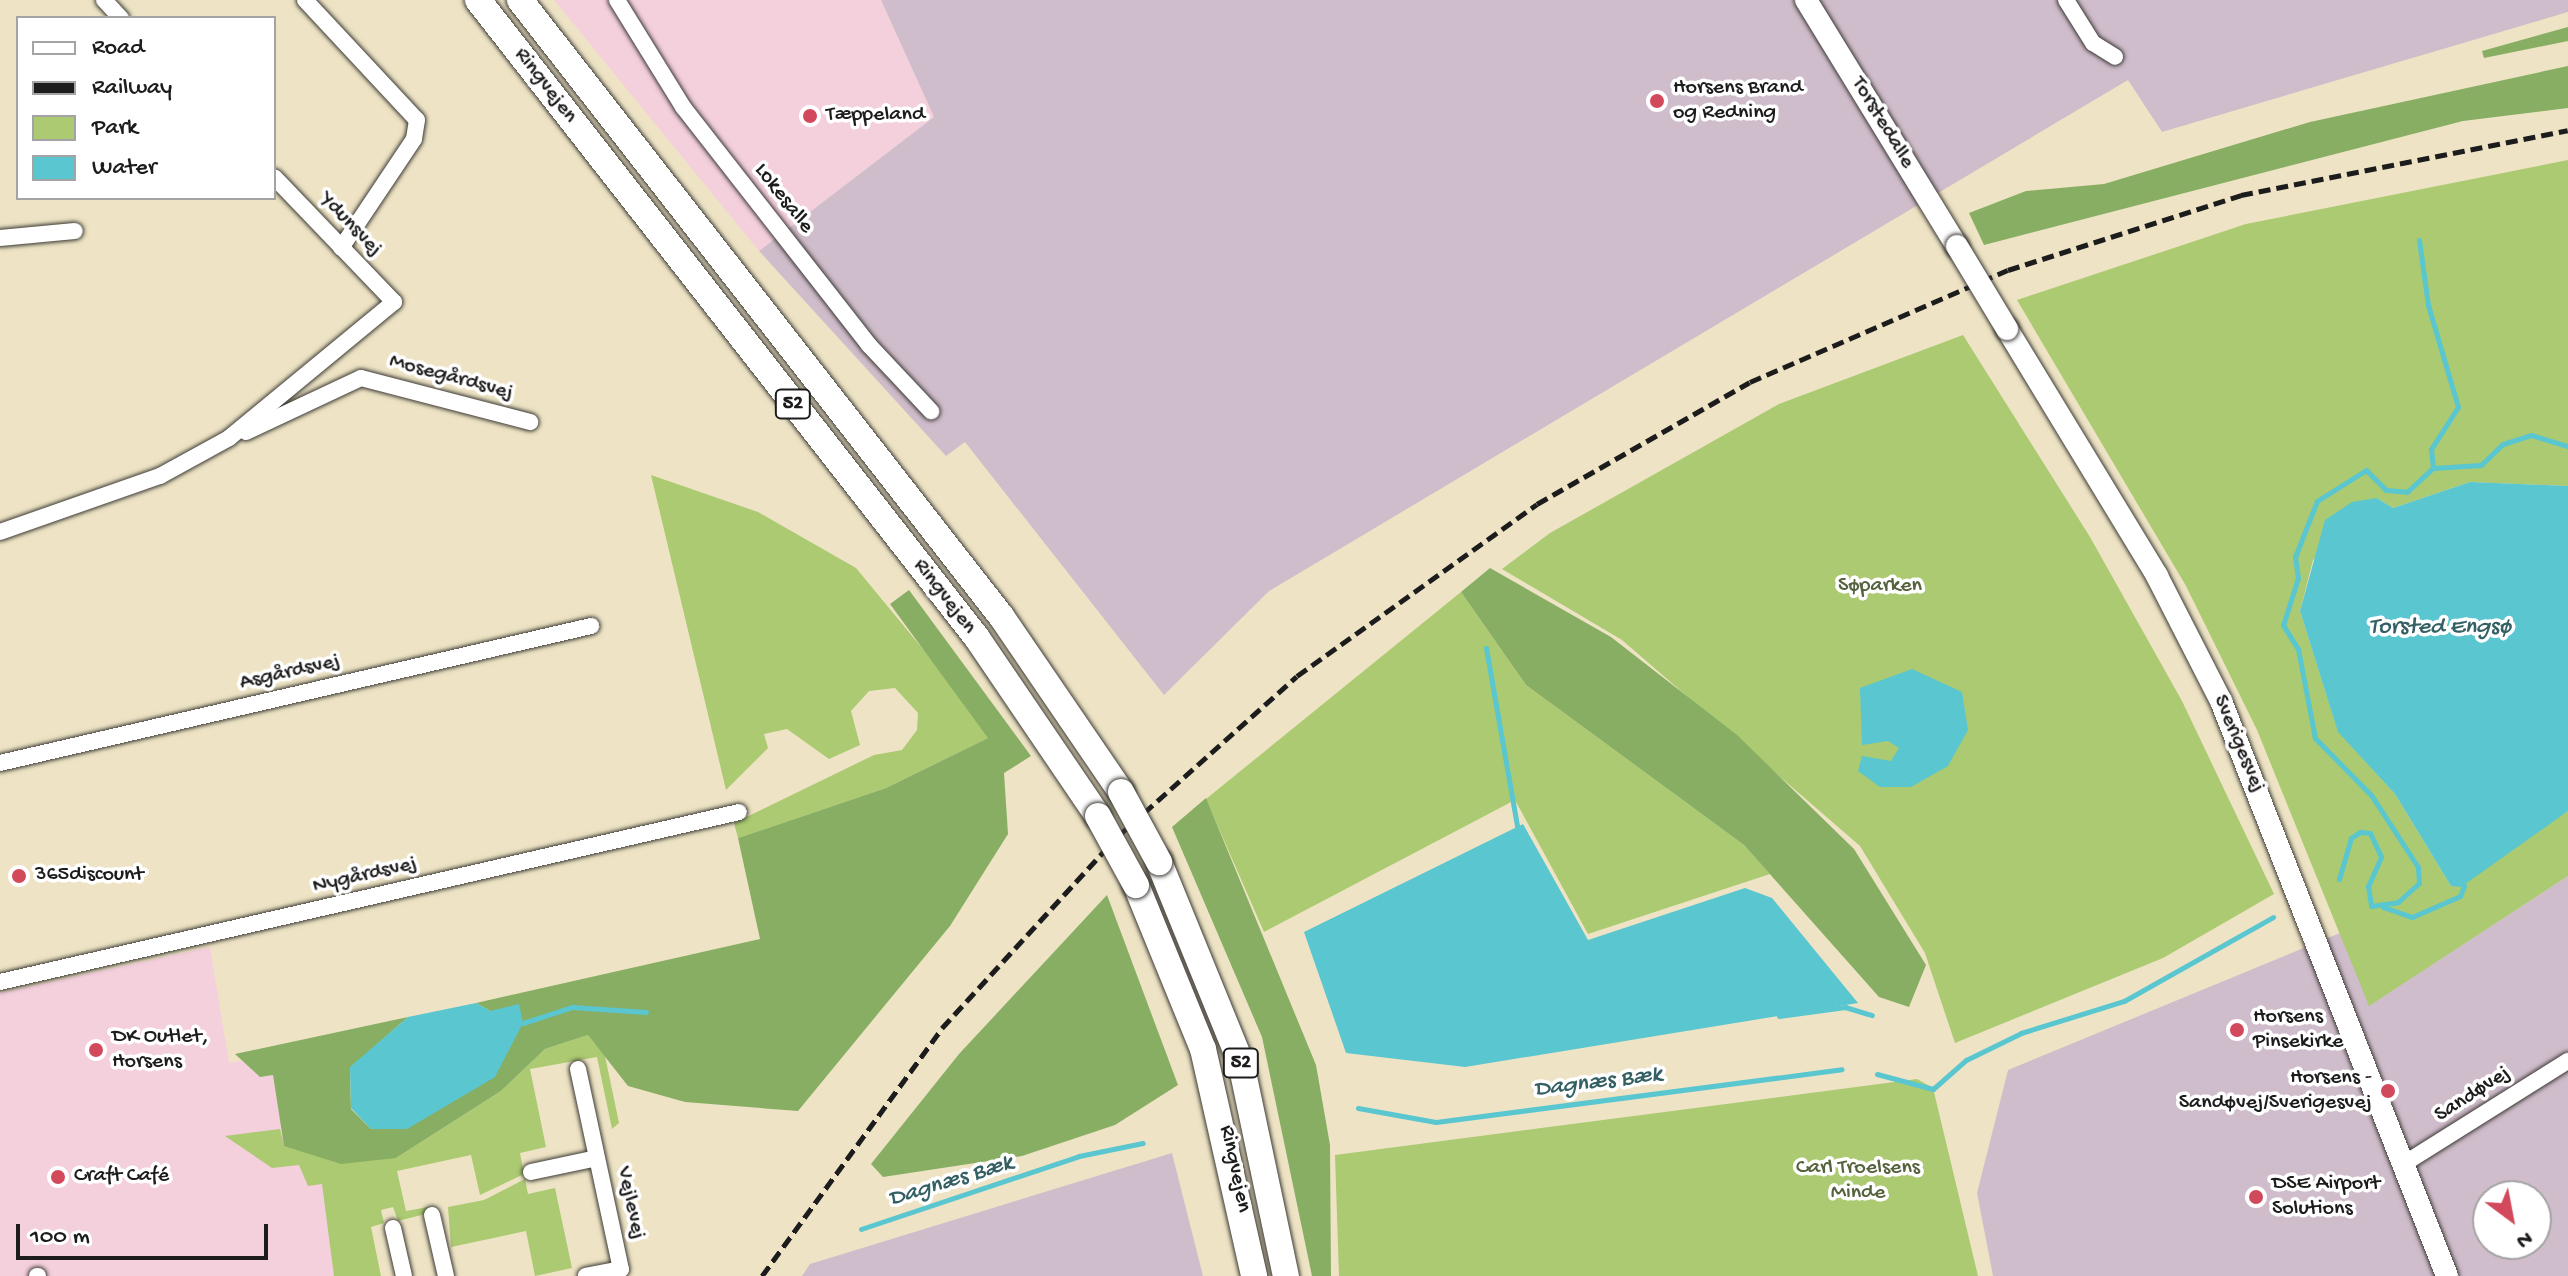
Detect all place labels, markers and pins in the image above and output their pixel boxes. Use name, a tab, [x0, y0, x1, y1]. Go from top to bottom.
place label: Horsens Brand og Redning	[1673, 75, 1803, 126]
marker: Horsens Brand og Redning	[1648, 92, 1666, 110]
place label: Tæppeland	[826, 103, 925, 129]
marker: Tæppeland	[801, 107, 819, 125]
place label: 365discount	[35, 863, 144, 889]
marker: 365discount	[10, 867, 28, 885]
place label: Horsens Pinsekirke	[2253, 1004, 2343, 1056]
marker: Horsens Pinsekirke	[2228, 1021, 2246, 1039]
place label: DK Outlet, Horsens	[112, 1024, 208, 1076]
marker: DK Outlet, Horsens	[87, 1041, 105, 1059]
place label: Horsens - Sandøvej/Sverigesvej	[2179, 1065, 2372, 1116]
marker: Horsens - Sandøvej/Sverigesvej	[2379, 1082, 2397, 1100]
place label: Craft Café	[74, 1164, 169, 1190]
marker: Craft Café	[49, 1168, 67, 1186]
place label: DSE Airport Solutions	[2272, 1171, 2380, 1222]
marker: DSE Airport Solutions	[2247, 1188, 2265, 1206]

